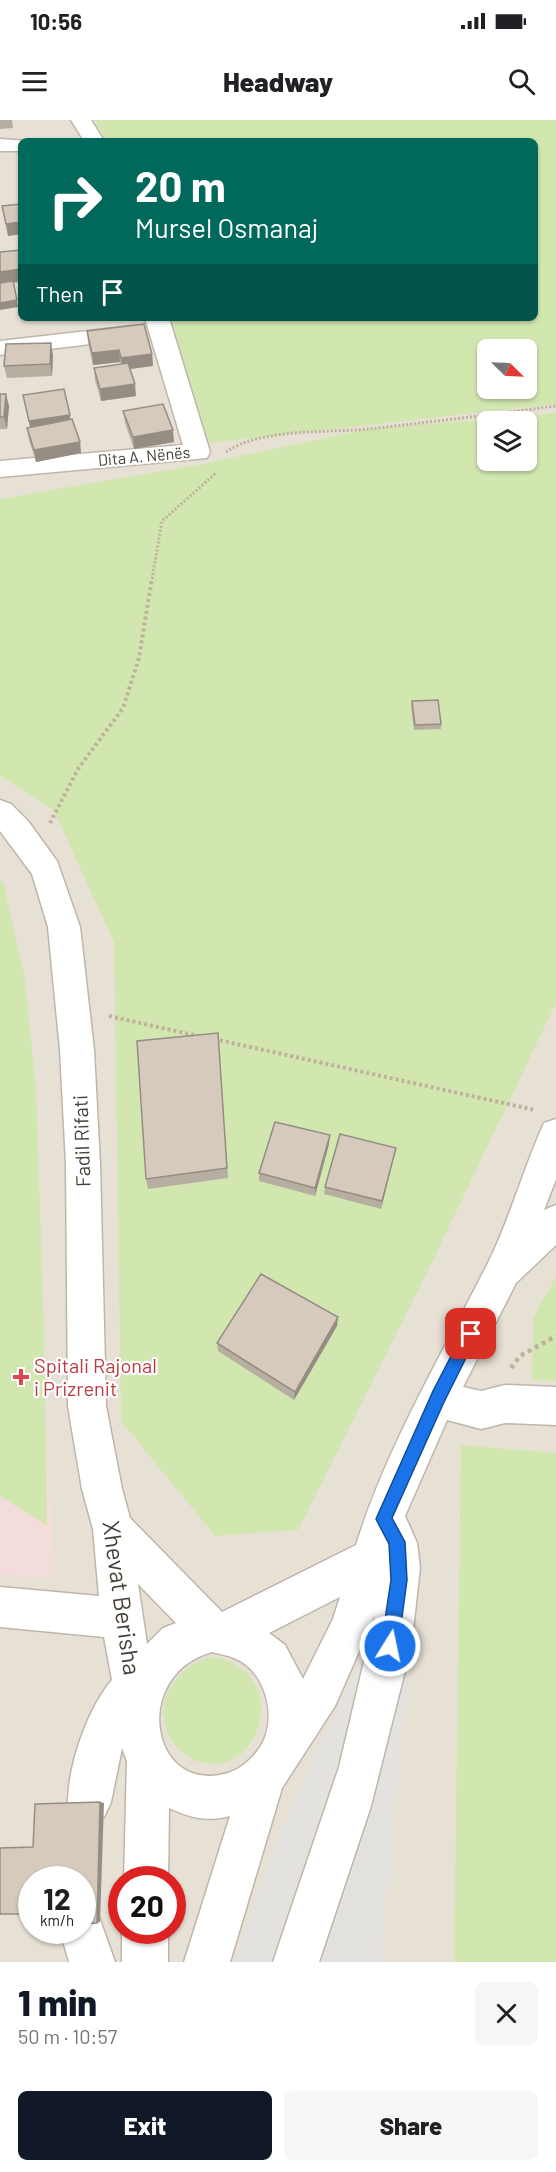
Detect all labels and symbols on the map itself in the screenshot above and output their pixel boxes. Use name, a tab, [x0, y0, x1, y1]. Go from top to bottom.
north arrow	[477, 339, 537, 399]
street label: Dita A. Nënës	[97, 442, 191, 469]
street label: Fadil Rifati	[67, 1095, 95, 1188]
pin	[445, 1308, 496, 1359]
place label: Spitali Rajonal i Prizrenit	[34, 1353, 157, 1400]
marker: Spitali Rajonal i Prizrenit	[12, 1368, 30, 1386]
street label: Xhevat Berisha	[97, 1519, 148, 1677]
position arrow	[358, 1614, 422, 1678]
speed limit sign: 20	[108, 1866, 186, 1944]

